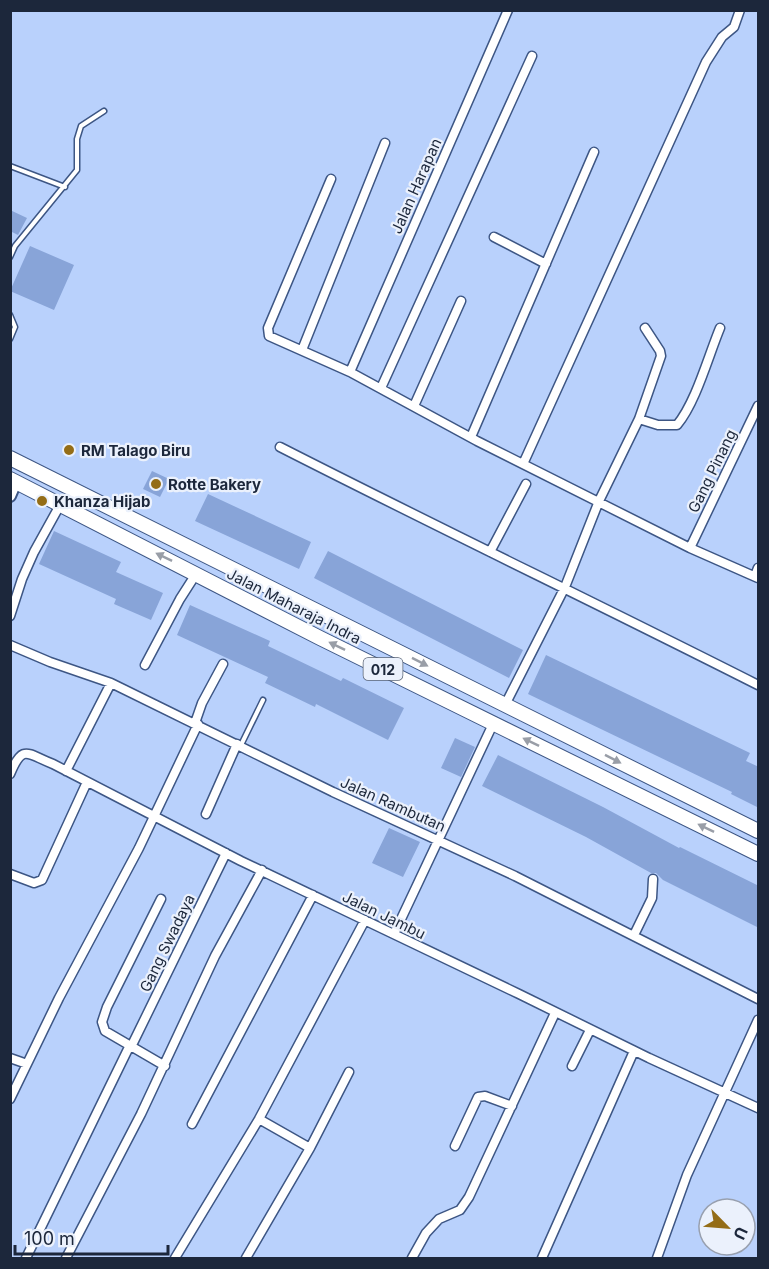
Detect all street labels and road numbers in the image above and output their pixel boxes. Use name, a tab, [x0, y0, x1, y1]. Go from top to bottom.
street label: Jalan Harapan	[386, 135, 446, 237]
street label: Gang Pinang	[684, 426, 740, 516]
street label: Jalan Maharaja Indra	[224, 564, 364, 648]
road number: 012	[364, 658, 403, 680]
street label: Jalan Rambutan	[337, 772, 449, 836]
street label: Jalan Jambu	[339, 887, 429, 943]
street label: Gang Swadaya	[135, 891, 199, 995]

